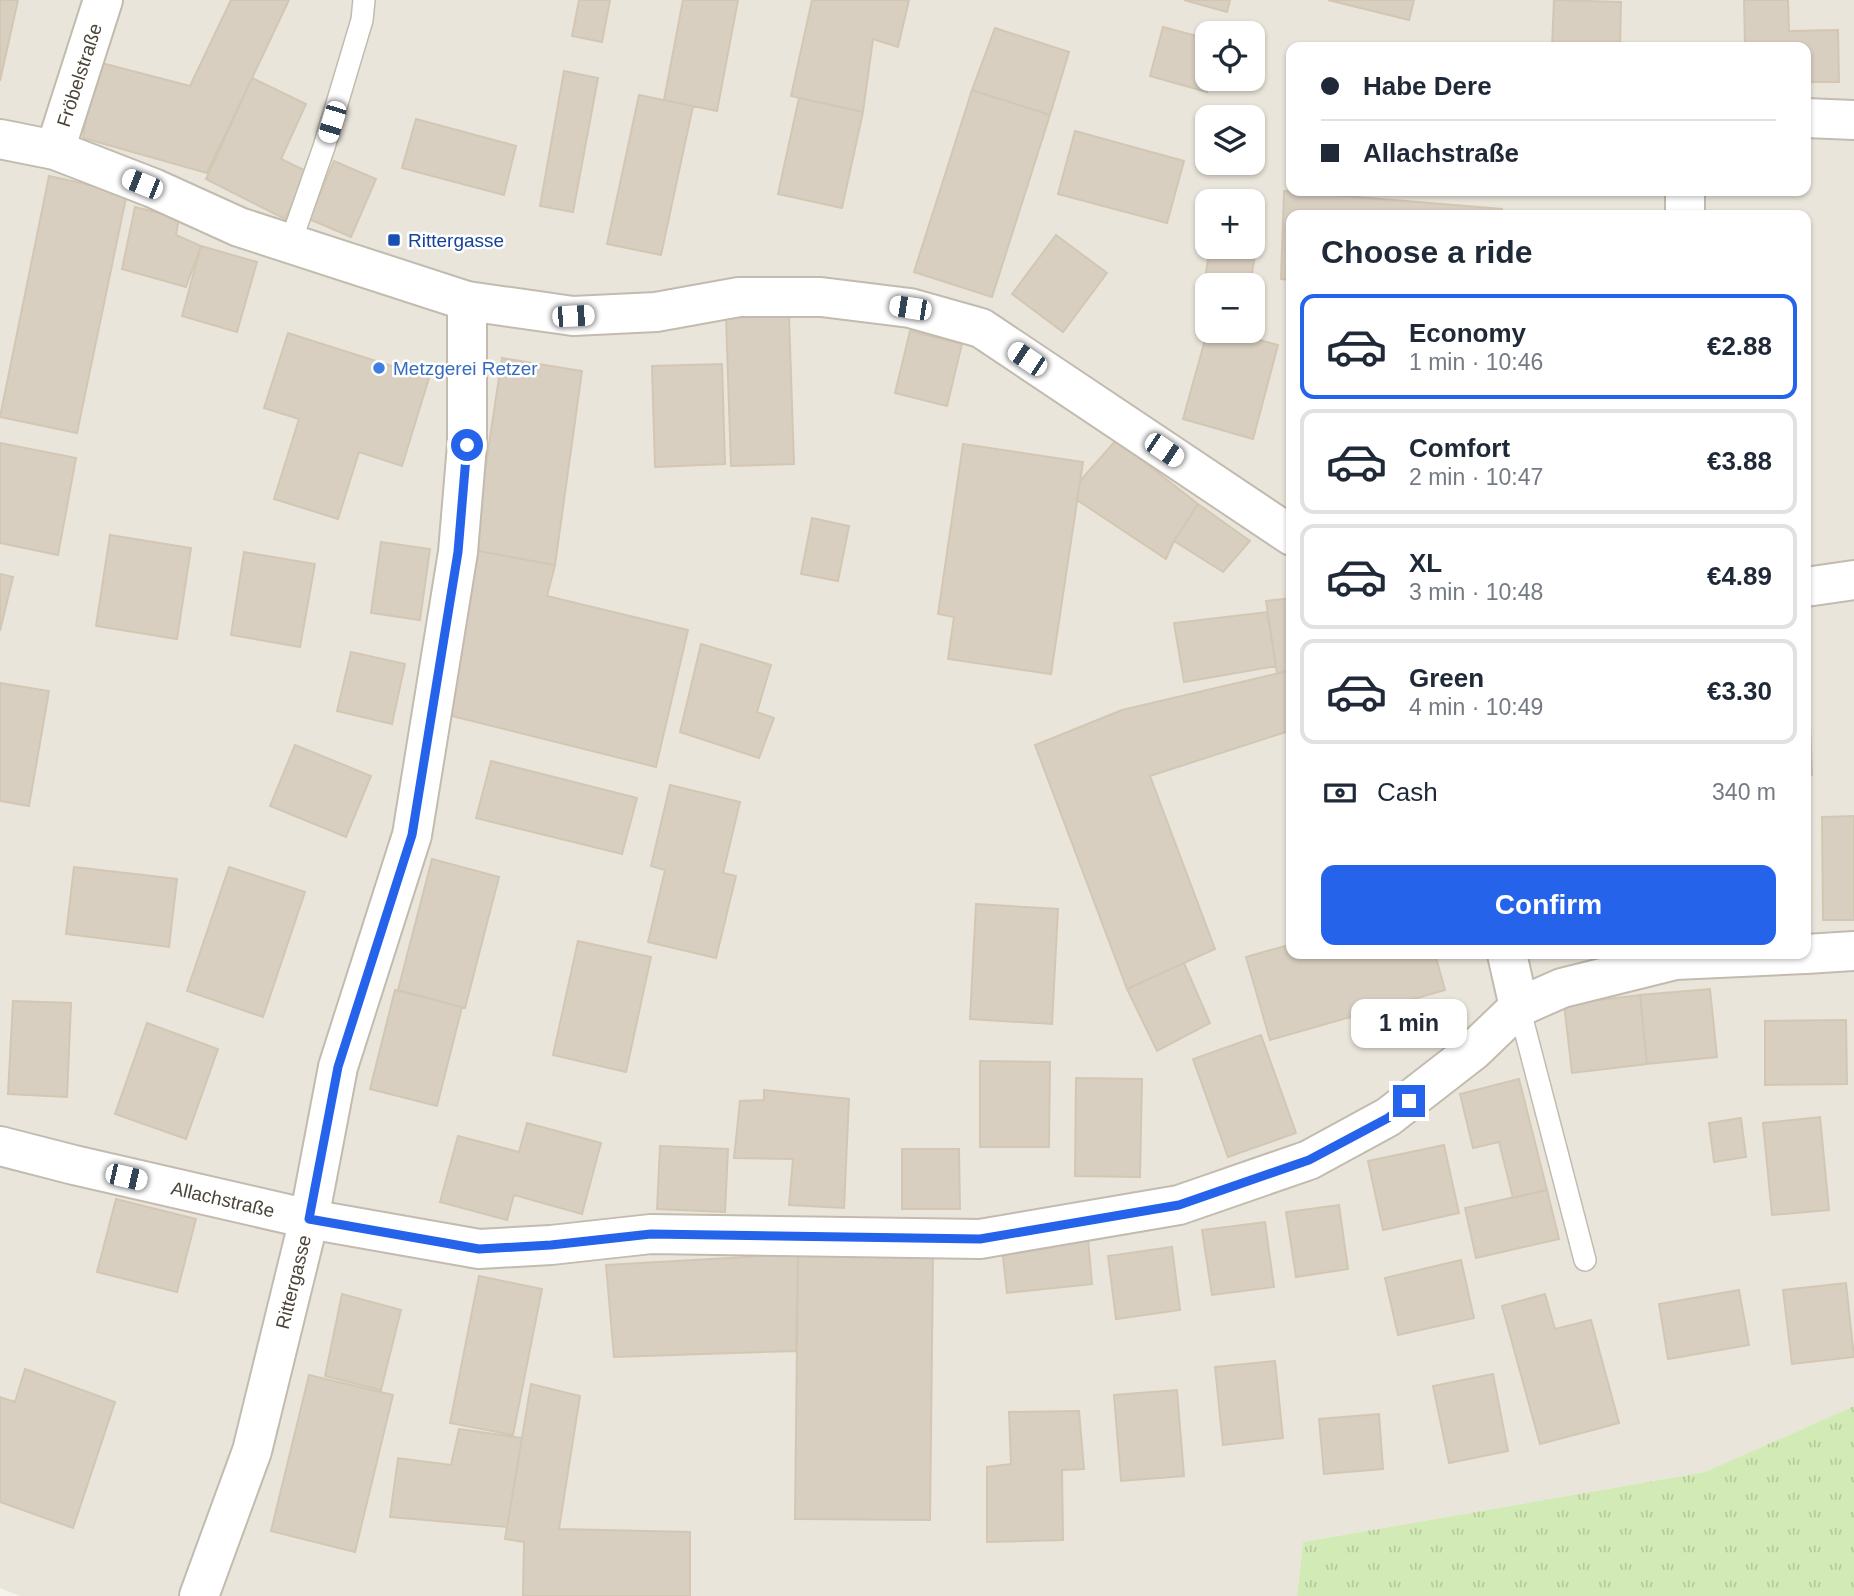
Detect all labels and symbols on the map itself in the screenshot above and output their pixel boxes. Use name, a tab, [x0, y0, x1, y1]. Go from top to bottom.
street label: Fröbelstraße	[53, 21, 106, 130]
car	[316, 99, 349, 145]
car	[119, 166, 166, 202]
place label: Rittergasse	[408, 230, 504, 251]
marker: Rittergasse	[386, 232, 402, 248]
car	[888, 294, 933, 322]
car	[552, 304, 595, 328]
car	[1004, 339, 1051, 379]
place label: Metzgerei Retzer	[393, 358, 538, 379]
marker: Metzgerei Retzer	[371, 360, 387, 376]
route start	[451, 429, 483, 461]
car	[1141, 430, 1188, 470]
callout: 1 min	[1351, 1000, 1467, 1048]
route end	[1393, 1085, 1425, 1117]
car	[104, 1162, 149, 1192]
street label: Allachstraße	[169, 1177, 277, 1222]
street label: Rittergasse	[272, 1233, 315, 1331]

